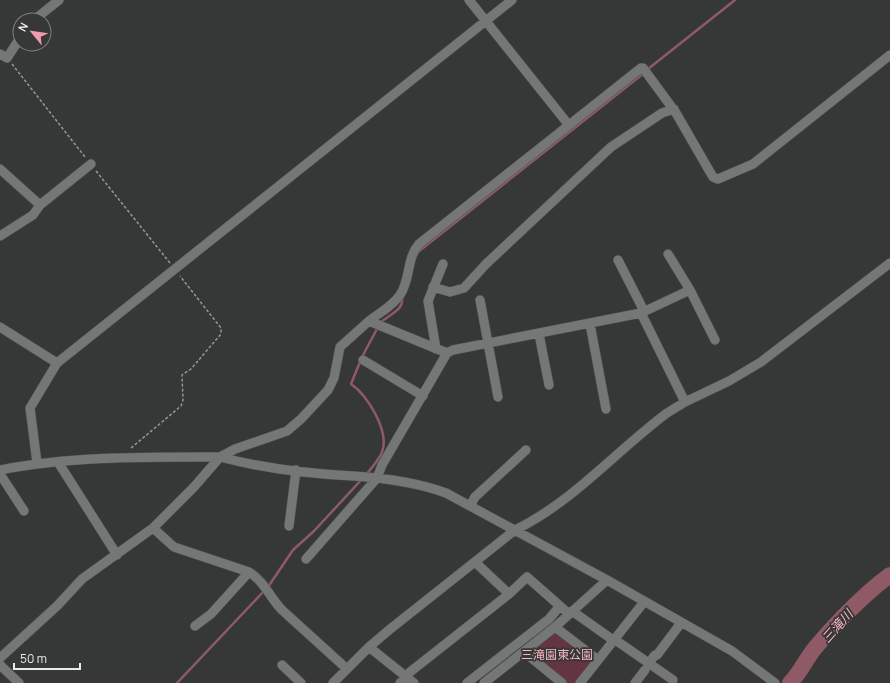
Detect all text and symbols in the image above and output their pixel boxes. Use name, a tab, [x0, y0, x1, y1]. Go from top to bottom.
north arrow	[12, 12, 52, 52]
text: N	[14, 20, 31, 34]
water label: 三滝川	[817, 604, 858, 647]
scale bar	[14, 645, 80, 671]
park label: 三滝園東公園	[521, 646, 593, 663]
text: 50 m	[20, 650, 47, 667]

